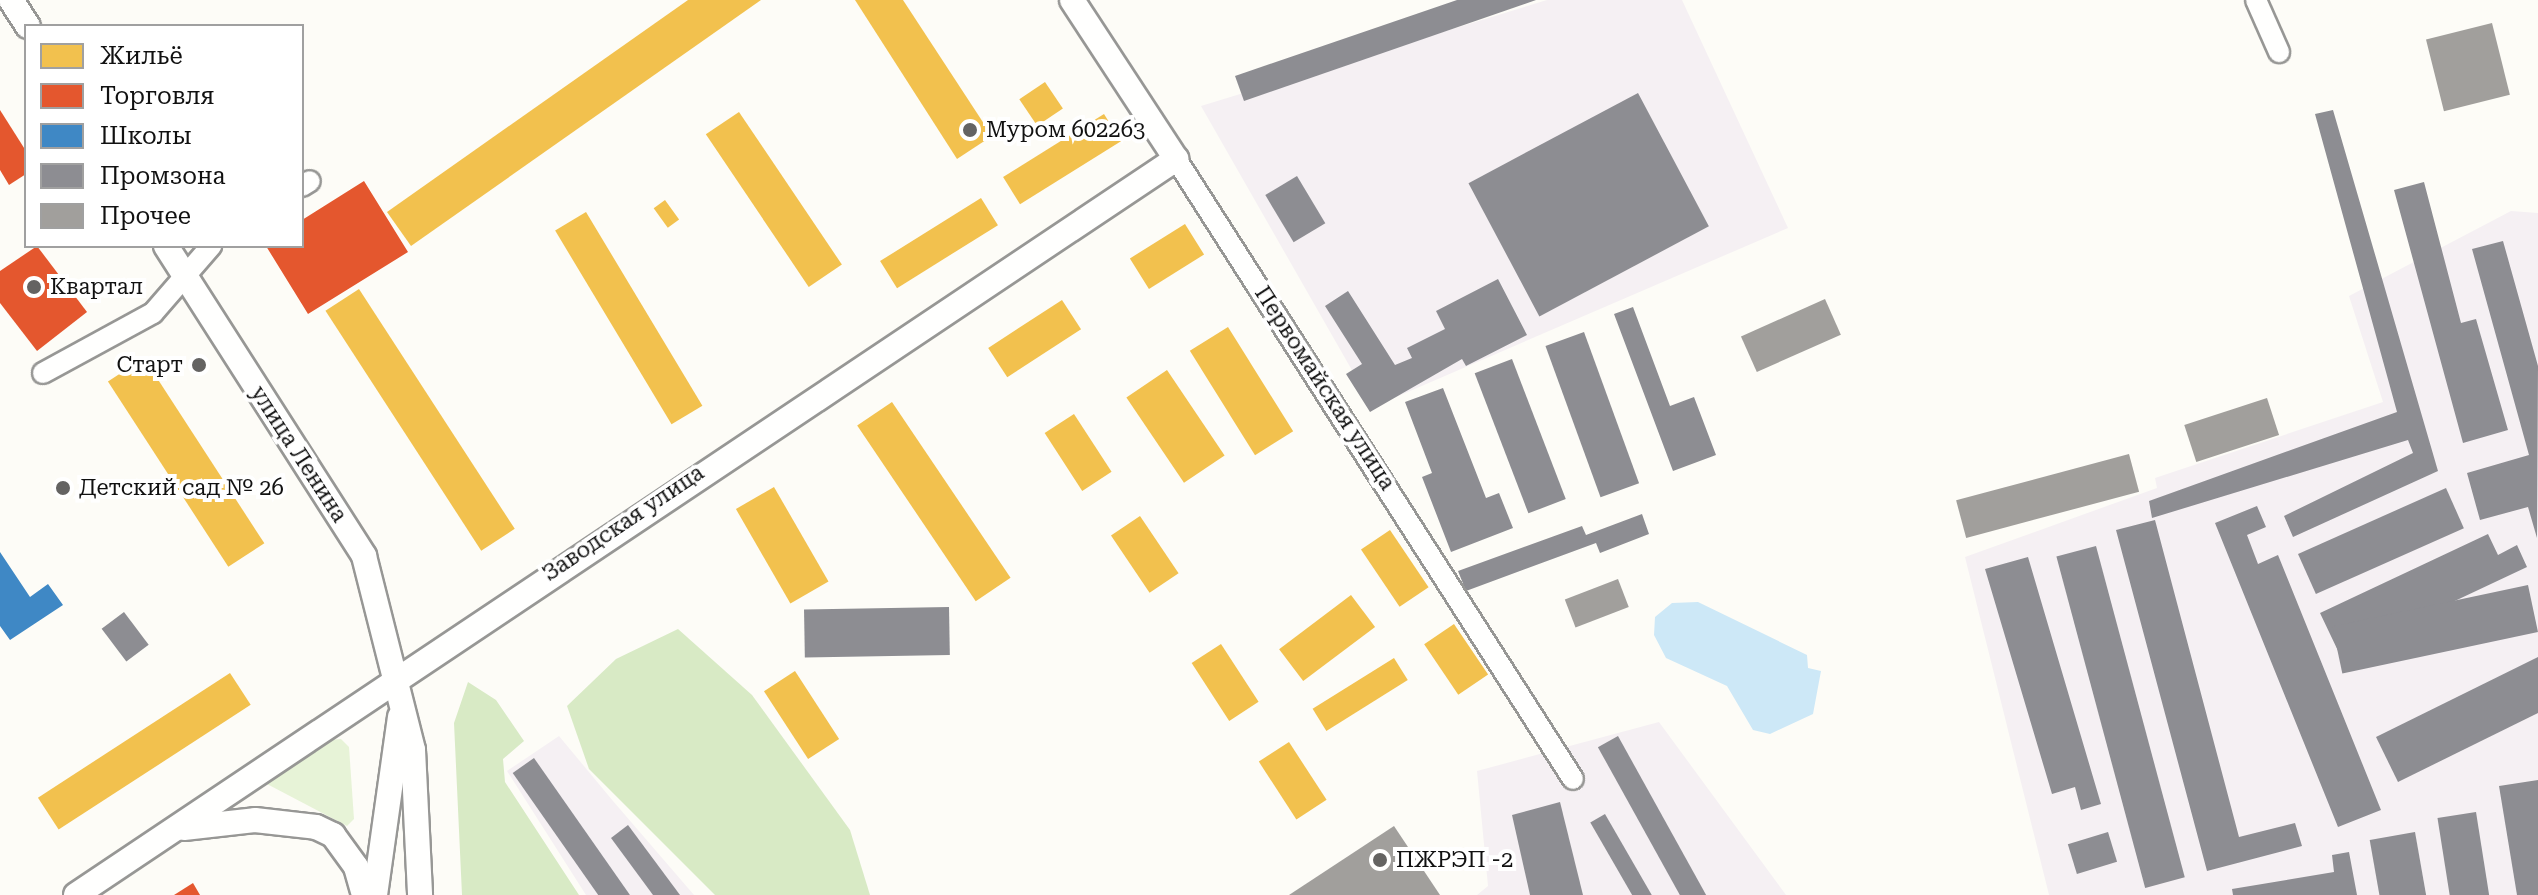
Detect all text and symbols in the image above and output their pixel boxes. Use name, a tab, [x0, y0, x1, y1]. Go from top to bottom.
legend	[24, 24, 304, 248]
text: Жильё	[100, 42, 183, 70]
text: Торговля	[100, 82, 214, 110]
place label: Муром 602263	[986, 117, 1145, 143]
marker: Муром 602263	[961, 121, 979, 139]
text: Школы	[100, 122, 192, 150]
text: Промзона	[100, 162, 226, 190]
text: Прочее	[100, 202, 191, 230]
place label: Квартал	[50, 274, 143, 300]
marker: Квартал	[25, 278, 43, 296]
street label: Первомайская улица	[1249, 281, 1401, 495]
place label: Старт	[117, 352, 183, 378]
marker: Старт	[190, 356, 208, 374]
street label: улица Ленина	[245, 381, 353, 527]
street label: Заводская улица	[537, 459, 709, 587]
place label: Детский сад № 26	[79, 475, 284, 501]
marker: Детский сад № 26	[54, 479, 72, 497]
place label: ПЖРЭП -2	[1396, 847, 1513, 873]
marker: ПЖРЭП -2	[1371, 851, 1389, 869]

